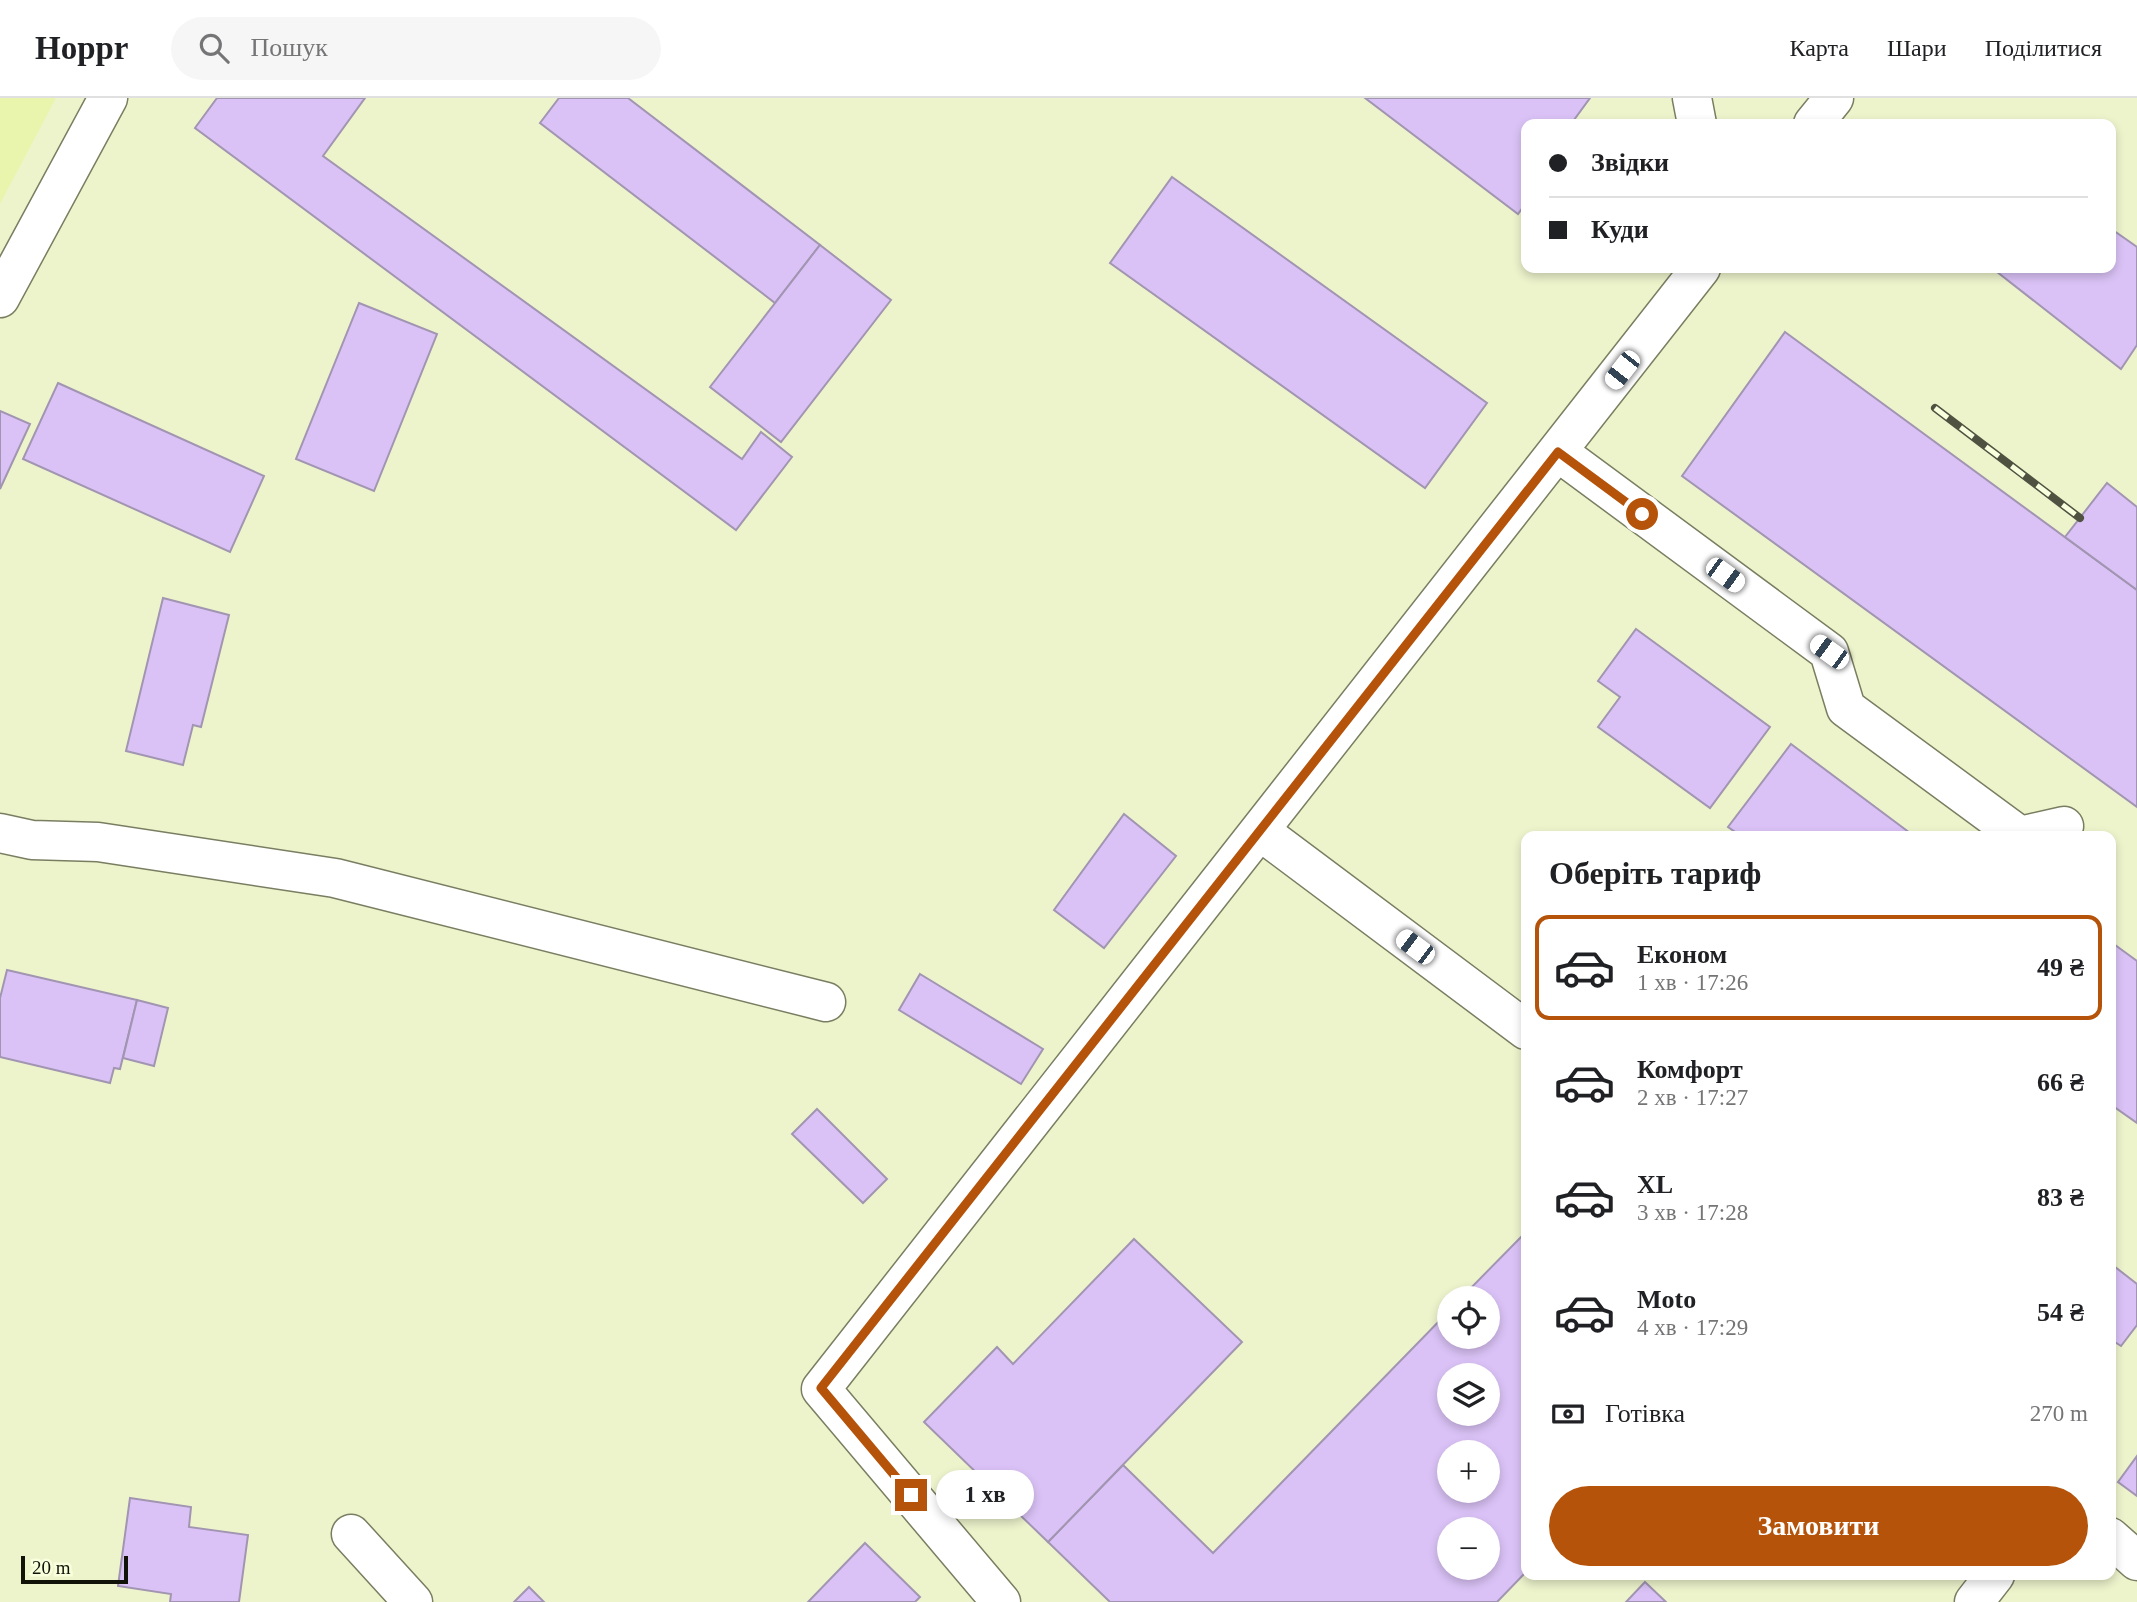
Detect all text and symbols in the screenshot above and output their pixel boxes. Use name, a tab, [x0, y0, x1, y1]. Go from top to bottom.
search box	[171, 17, 661, 80]
icon: search	[195, 29, 233, 67]
text: Hoppr	[35, 30, 129, 66]
text: Пошук	[251, 33, 328, 62]
text: Карта	[1789, 35, 1849, 61]
text: Шари	[1887, 35, 1947, 61]
text: Поділитися	[1985, 35, 2102, 61]
text: Звідки	[1591, 148, 1669, 177]
text: Куди	[1591, 215, 1649, 244]
car	[1601, 347, 1644, 393]
route start	[1626, 498, 1658, 530]
car	[1702, 554, 1749, 596]
car	[1806, 631, 1853, 673]
text: Оберіть тариф	[1549, 855, 1761, 891]
car	[1392, 926, 1439, 968]
icon: car	[1553, 936, 1616, 999]
text: Економ	[1637, 940, 1727, 969]
text: 49 ₴	[2037, 953, 2084, 982]
text: 1 хв · 17:26	[1637, 970, 1748, 995]
icon: car	[1553, 1051, 1616, 1114]
text: Комфорт	[1637, 1055, 1743, 1084]
text: 66 ₴	[2037, 1068, 2084, 1097]
text: 2 хв · 17:27	[1637, 1085, 1748, 1110]
icon: car	[1553, 1166, 1616, 1229]
text: XL	[1637, 1170, 1673, 1199]
text: 83 ₴	[2037, 1183, 2084, 1212]
text: 3 хв · 17:28	[1637, 1200, 1748, 1225]
icon: car	[1553, 1281, 1616, 1344]
text: Moto	[1637, 1285, 1696, 1314]
map controls	[1437, 1286, 1500, 1580]
button: locate	[1437, 1286, 1500, 1349]
text: 54 ₴	[2037, 1298, 2084, 1327]
text: 4 хв · 17:29	[1637, 1315, 1748, 1340]
button: layers	[1437, 1363, 1500, 1426]
icon: cash	[1549, 1395, 1587, 1433]
text: Готівка	[1605, 1399, 1685, 1428]
text: 270 m	[2030, 1401, 2088, 1426]
button: +	[1437, 1440, 1500, 1503]
callout: 1 хв	[936, 1470, 1034, 1520]
route end	[895, 1479, 927, 1511]
text: 1 хв	[964, 1482, 1006, 1507]
button: Замовити	[1549, 1486, 2088, 1566]
button: −	[1437, 1517, 1500, 1580]
scale bar	[21, 1553, 128, 1585]
text: 20 m	[32, 1557, 71, 1578]

